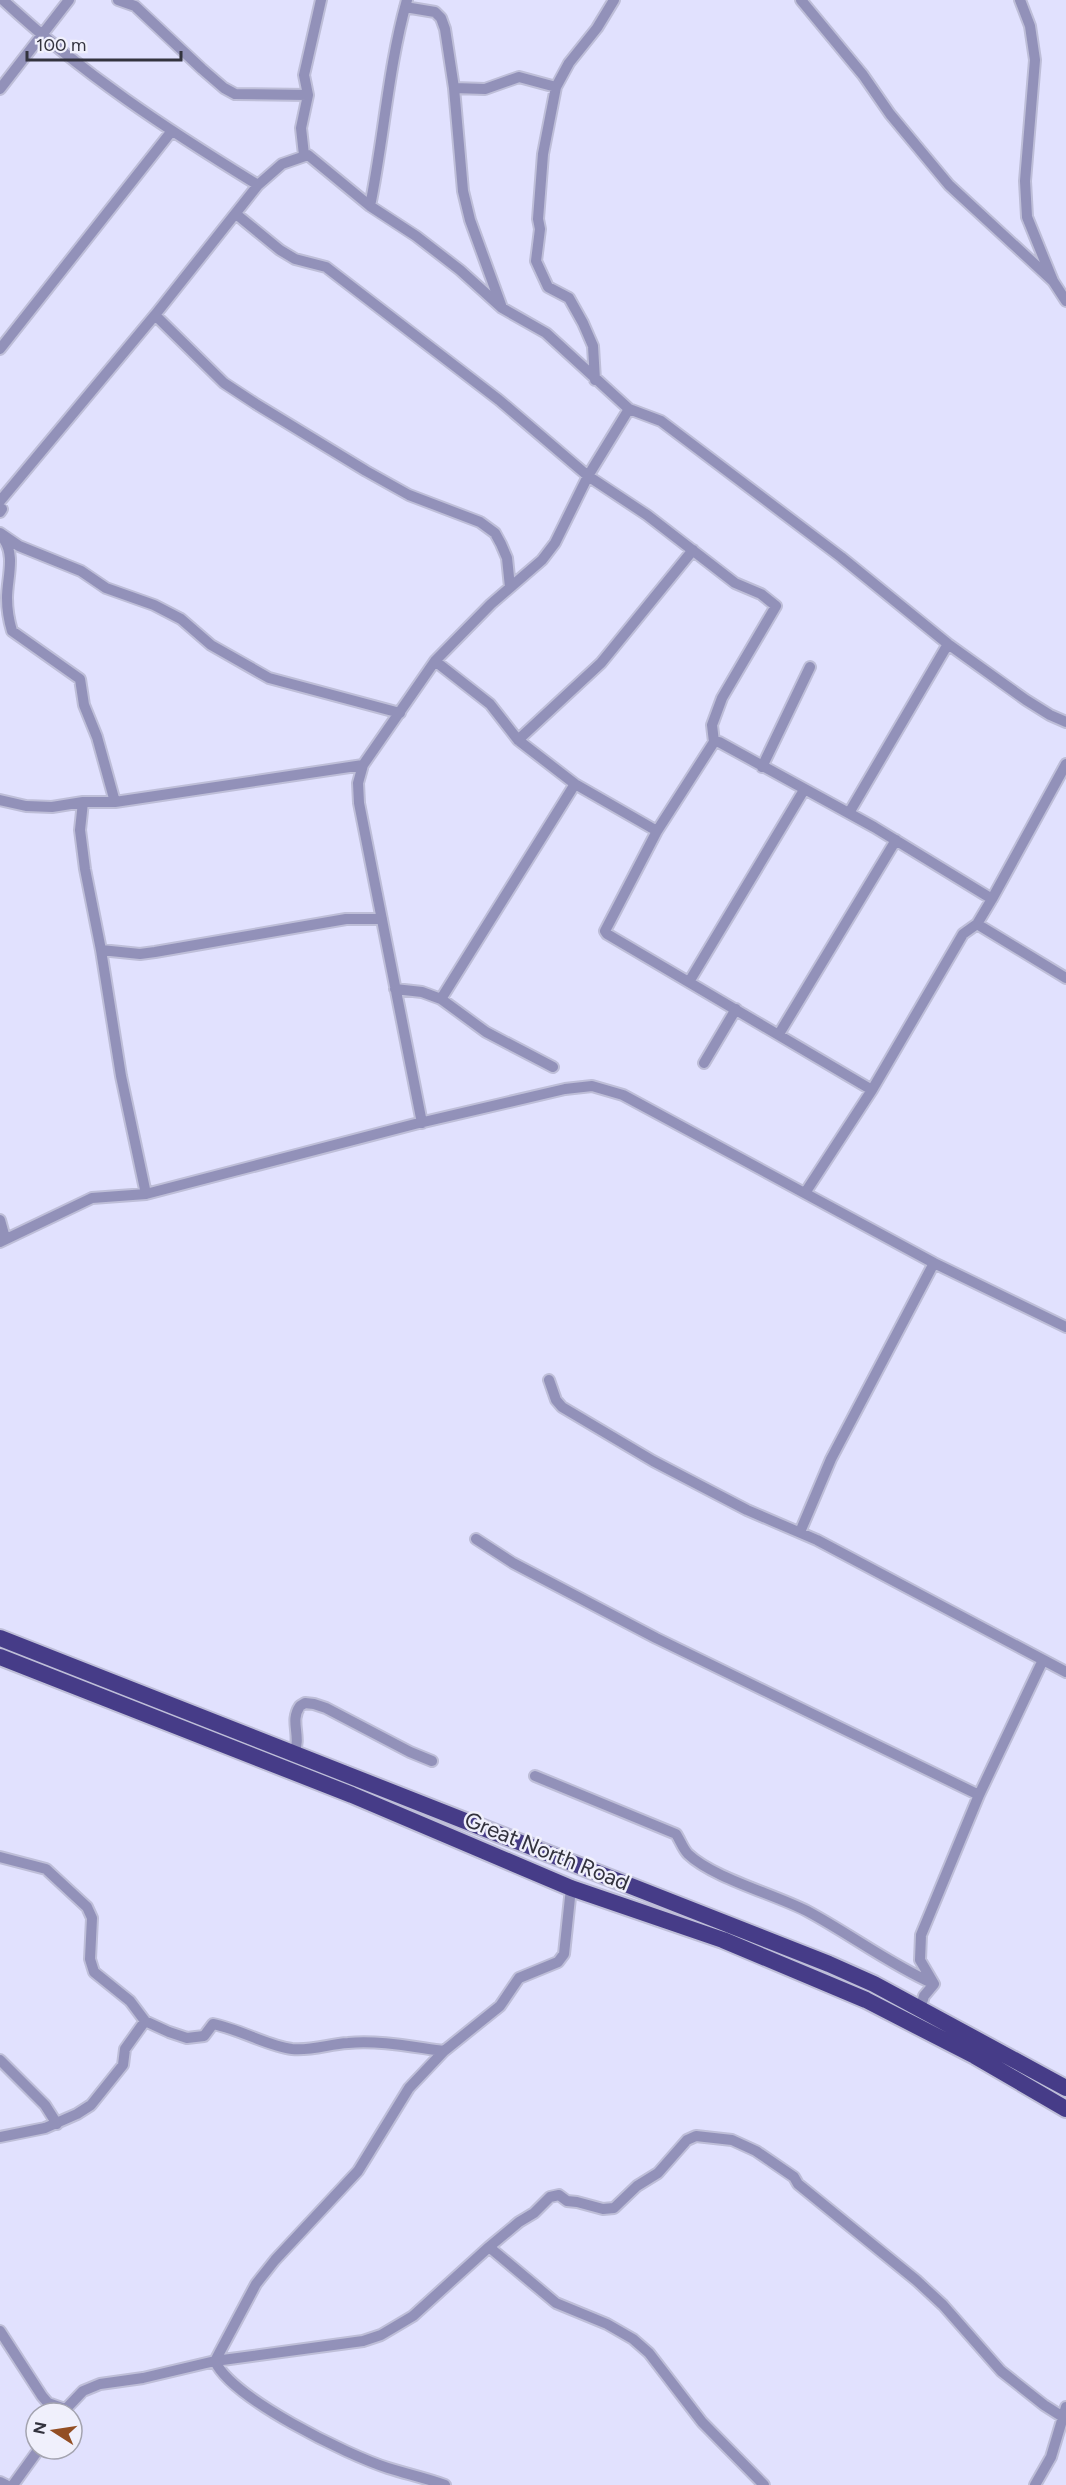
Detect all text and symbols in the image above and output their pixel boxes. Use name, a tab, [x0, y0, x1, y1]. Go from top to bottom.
scale bar	[27, 24, 182, 62]
text: 100 m	[36, 34, 86, 56]
street label: Great North Road	[461, 1806, 633, 1896]
north arrow	[24, 2401, 84, 2461]
text: N	[29, 2420, 50, 2436]

